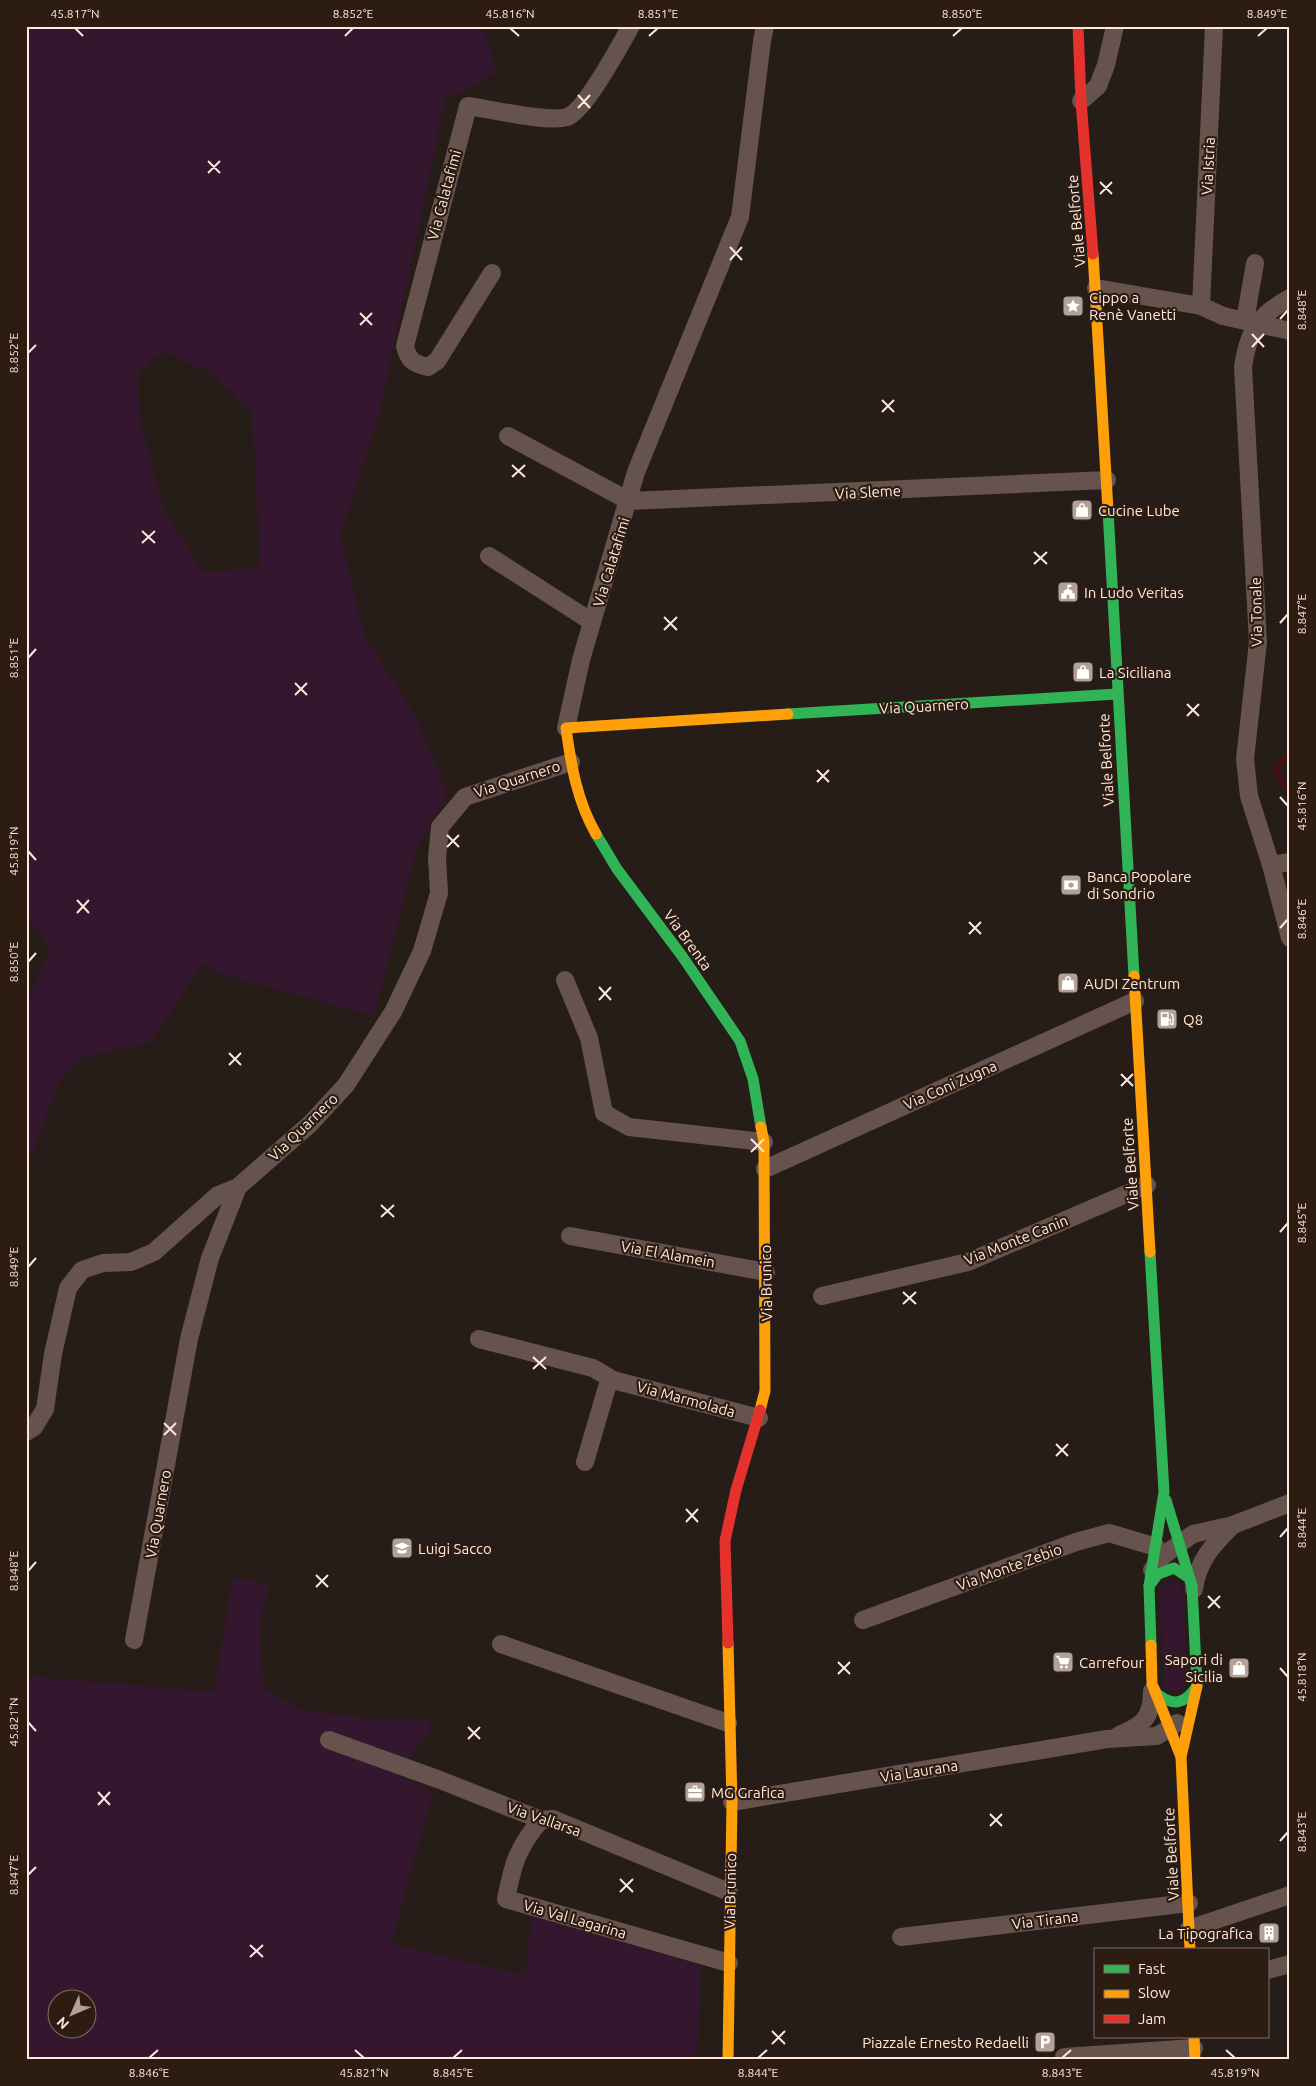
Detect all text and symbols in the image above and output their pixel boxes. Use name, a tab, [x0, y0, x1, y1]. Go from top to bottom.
text: 45.817°N	[50, 7, 100, 20]
text: 8.852°E	[333, 7, 374, 20]
text: 45.816°N	[485, 7, 535, 20]
text: 8.851°E	[638, 7, 679, 20]
text: 8.850°E	[942, 7, 983, 20]
text: 8.849°E	[1247, 7, 1288, 20]
street label: Via Istria	[1198, 137, 1218, 195]
street label: Via Calatafimi	[424, 148, 464, 242]
street label: Viale Belforte	[1063, 174, 1089, 268]
place label: Cippo a Renè Vanetti	[1089, 289, 1176, 323]
text: 8.848°E	[1295, 289, 1308, 330]
place icon: Cippo a Renè Vanetti	[1061, 294, 1085, 318]
text: 8.852°E	[7, 332, 20, 373]
street label: Via Sleme	[835, 482, 901, 502]
shop icon: Cucine Lube	[1070, 498, 1094, 522]
place label: Cucine Lube	[1098, 502, 1180, 519]
street label: Via Calatafimi	[589, 515, 633, 609]
street label: Via Tonale	[1247, 577, 1265, 647]
public building icon: In Ludo Veritas	[1056, 580, 1080, 604]
place label: In Ludo Veritas	[1084, 584, 1184, 601]
text: 8.847°E	[1295, 593, 1308, 634]
text: 8.851°E	[7, 637, 20, 678]
shop icon: La Siciliana	[1071, 660, 1095, 684]
place label: La Siciliana	[1099, 664, 1171, 681]
street label: Via Quarnero	[879, 695, 969, 717]
street label: Viale Belforte	[1095, 713, 1117, 807]
street label: Via Quarnero	[472, 757, 562, 801]
text: 45.816°N	[1295, 781, 1308, 831]
text: 45.819°N	[7, 826, 20, 876]
place label: Banca Popolare di Sondrio	[1087, 868, 1192, 902]
bank icon: Banca Popolare di Sondrio	[1059, 873, 1083, 897]
text: 8.846°E	[1295, 898, 1308, 939]
street label: Via Brenta	[660, 907, 716, 973]
text: 8.850°E	[7, 941, 20, 982]
shop icon: AUDI Zentrum	[1056, 971, 1080, 995]
place label: AUDI Zentrum	[1084, 975, 1180, 992]
fuel station icon: Q8	[1155, 1007, 1179, 1031]
place label: Q8	[1183, 1011, 1203, 1028]
street label: Via Coni Zugna	[901, 1057, 999, 1113]
street label: Via Quarnero	[265, 1090, 341, 1164]
street label: Viale Belforte	[1118, 1117, 1142, 1211]
text: 8.845°E	[1295, 1202, 1308, 1243]
street label: Via Monte Canin	[962, 1211, 1070, 1269]
street label: Via El Alamein	[620, 1237, 716, 1271]
street label: Via Brunico	[757, 1245, 775, 1321]
text: 8.849°E	[7, 1246, 20, 1287]
street label: Via Marmolada	[635, 1378, 737, 1420]
street label: Via Quarnero	[142, 1468, 174, 1560]
text: 8.844°E	[1295, 1507, 1308, 1548]
school or university icon: Luigi Sacco	[390, 1536, 414, 1560]
place label: Luigi Sacco	[418, 1540, 492, 1557]
street label: Via Monte Zebio	[954, 1540, 1064, 1594]
text: 8.848°E	[7, 1550, 20, 1591]
supermarket icon: Carrefour	[1051, 1650, 1075, 1674]
place label: Sapori di Sicilia	[1165, 1651, 1223, 1685]
text: 45.818°N	[1295, 1652, 1308, 1702]
place label: Carrefour	[1079, 1654, 1145, 1671]
shop icon: Sapori di Sicilia	[1227, 1656, 1251, 1680]
text: 45.821°N	[7, 1697, 20, 1747]
street label: Via Laurana	[879, 1756, 959, 1786]
office icon: MG Grafica	[683, 1780, 707, 1804]
place label: MG Grafica	[711, 1784, 785, 1801]
street label: Via Vallarsa	[505, 1798, 583, 1840]
street label: Viale Belforte	[1160, 1807, 1182, 1901]
text: 8.843°E	[1295, 1811, 1308, 1852]
street label: Via Brunico	[721, 1853, 739, 1929]
text: 8.847°E	[7, 1854, 20, 1895]
street label: Via Val Lagarina	[521, 1896, 629, 1942]
street label: Via Tirana	[1011, 1907, 1079, 1933]
building icon: La Tipografica	[1257, 1921, 1281, 1945]
place label: La Tipografica	[1158, 1925, 1253, 1942]
legend	[1094, 1948, 1268, 2038]
text: Fast	[1138, 1960, 1166, 1977]
text: Slow	[1138, 1984, 1171, 2001]
north arrow	[48, 1988, 98, 2038]
text: Jam	[1138, 2010, 1166, 2027]
text: N	[53, 2014, 72, 2033]
parking icon: Piazzale Ernesto Redaelli	[1033, 2030, 1057, 2054]
place label: Piazzale Ernesto Redaelli	[862, 2034, 1029, 2051]
text: 8.846°E	[129, 2066, 170, 2079]
text: 45.821°N	[339, 2066, 389, 2079]
text: 8.845°E	[433, 2066, 474, 2079]
text: 8.844°E	[738, 2066, 779, 2079]
text: 8.843°E	[1042, 2066, 1083, 2079]
text: 45.819°N	[1210, 2066, 1260, 2079]

